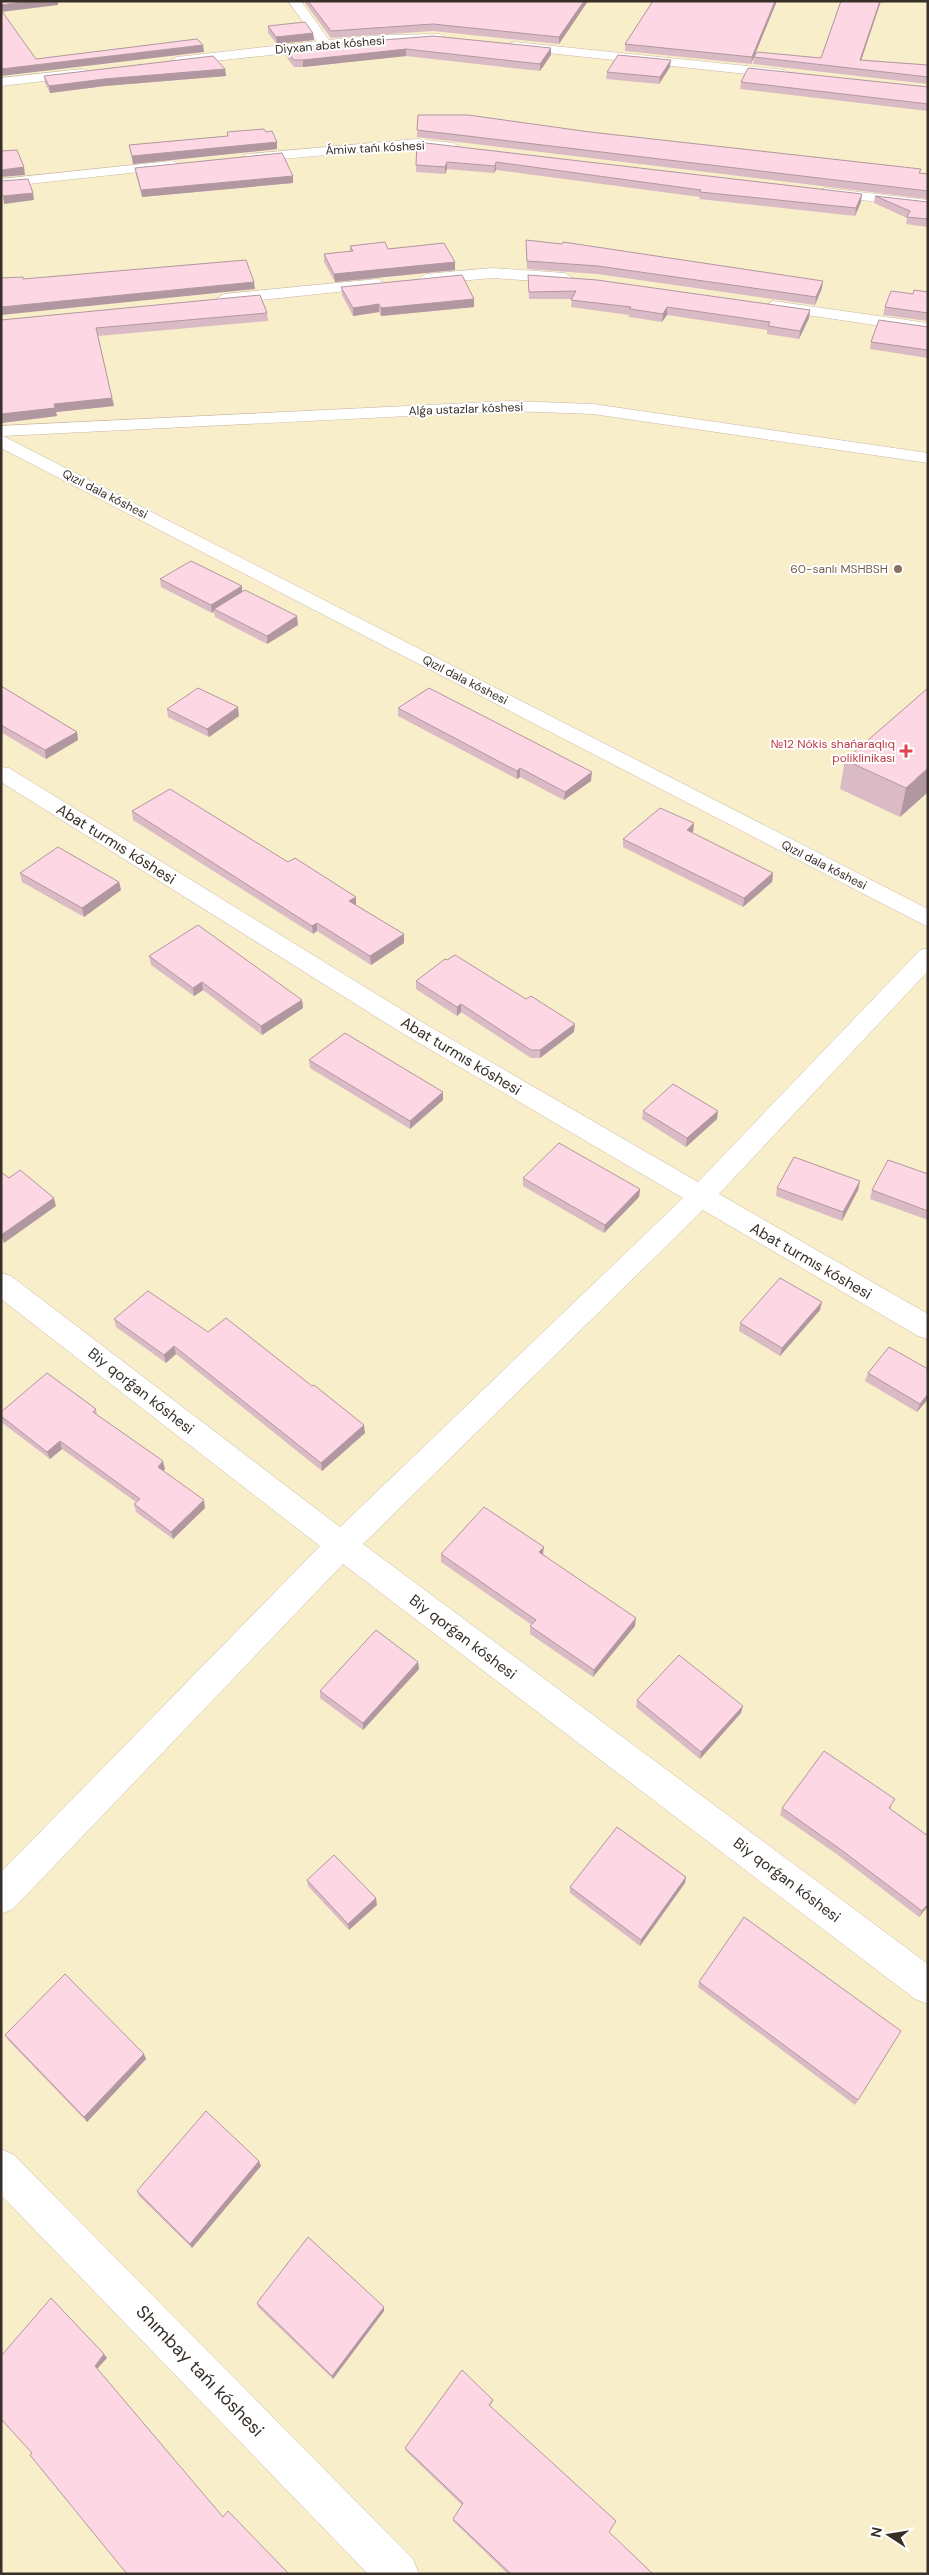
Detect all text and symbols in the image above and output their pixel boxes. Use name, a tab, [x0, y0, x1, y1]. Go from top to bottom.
street label: Diyxan abat kóshesi	[275, 32, 386, 58]
street label: Ámiw tańı kóshesi	[325, 137, 425, 159]
street label: Alǵa ustazlar kóshesi	[408, 399, 524, 419]
street label: Qızıl dala kóshesi	[60, 466, 151, 522]
place label: 60-sanlı MSHBSH	[790, 561, 888, 577]
marker: 60-sanlı MSHBSH	[892, 563, 904, 575]
street label: Qızıl dala kóshesi	[420, 652, 511, 708]
place label: №12 Nókis shańaraqlıq poliklinikası	[770, 736, 895, 766]
marker: №12 Nókis shańaraqlıq poliklinikası	[899, 744, 913, 758]
street label: Abat turmıs kóshesi	[53, 799, 179, 889]
street label: Qızıl dala kóshesi	[779, 837, 870, 893]
street label: Abat turmıs kóshesi	[397, 1012, 525, 1100]
street label: Abat turmıs kóshesi	[747, 1218, 875, 1304]
street label: Biy qorǵan kóshesi	[84, 1343, 198, 1439]
street label: Biy qorǵan kóshesi	[405, 1590, 521, 1684]
street label: Biy qorǵan kóshesi	[729, 1833, 845, 1927]
street label: Shımbay tańı kóshesi	[131, 2300, 269, 2442]
north arrow	[864, 2510, 914, 2560]
text: N	[866, 2525, 886, 2539]

